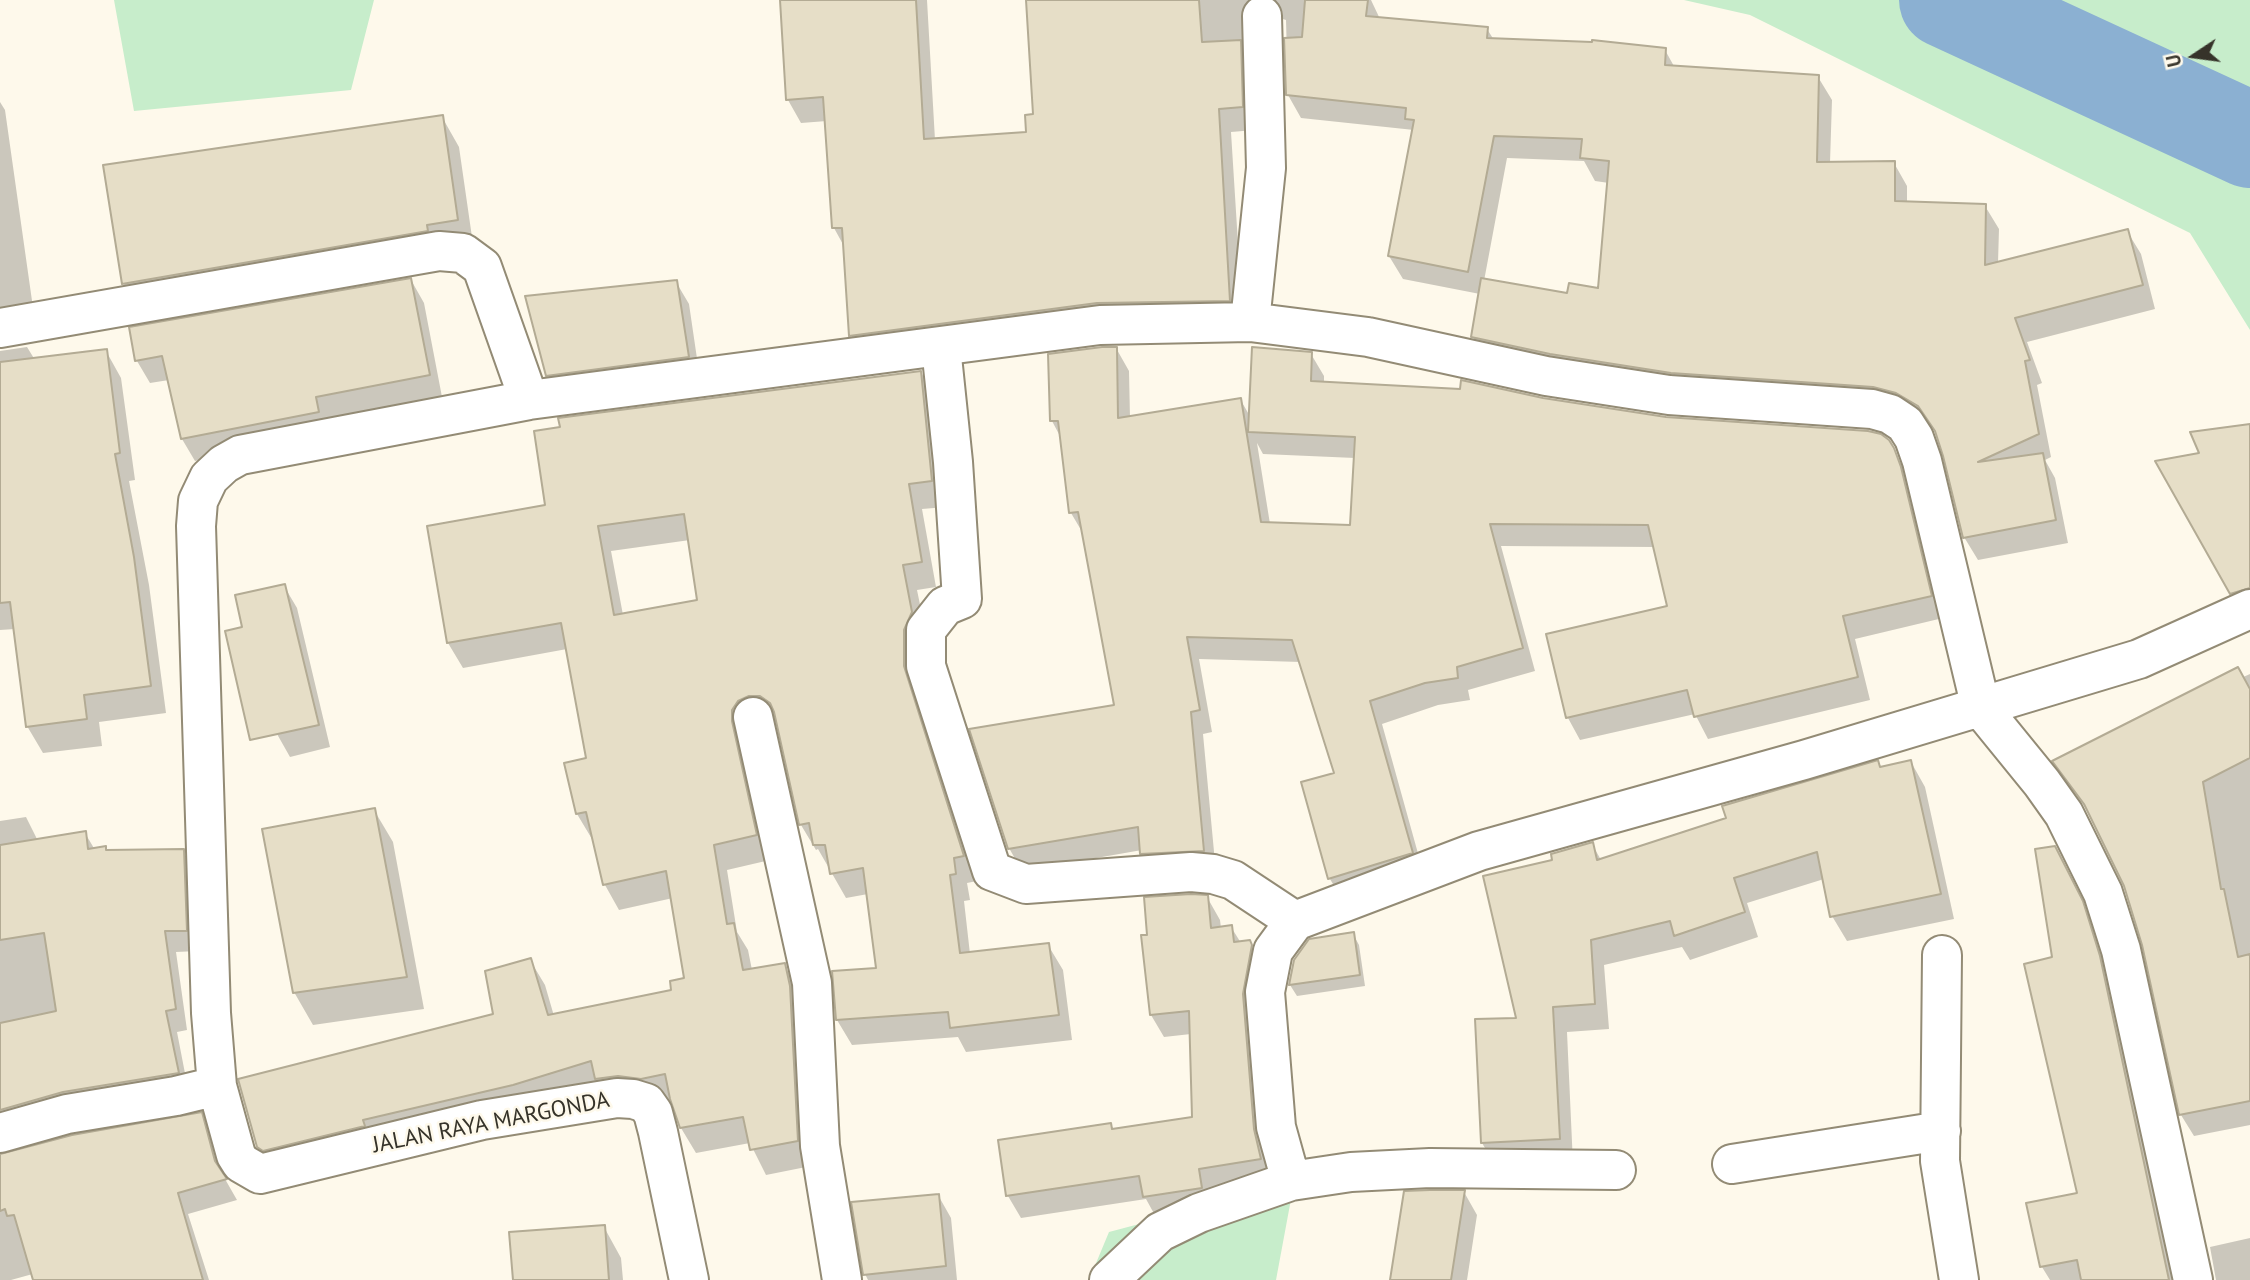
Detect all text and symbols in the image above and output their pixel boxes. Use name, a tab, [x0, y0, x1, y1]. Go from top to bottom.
north arrow	[2159, 21, 2229, 91]
text: U	[2161, 52, 2187, 69]
street label: JALAN RAYA MARGONDA	[370, 1086, 612, 1160]

